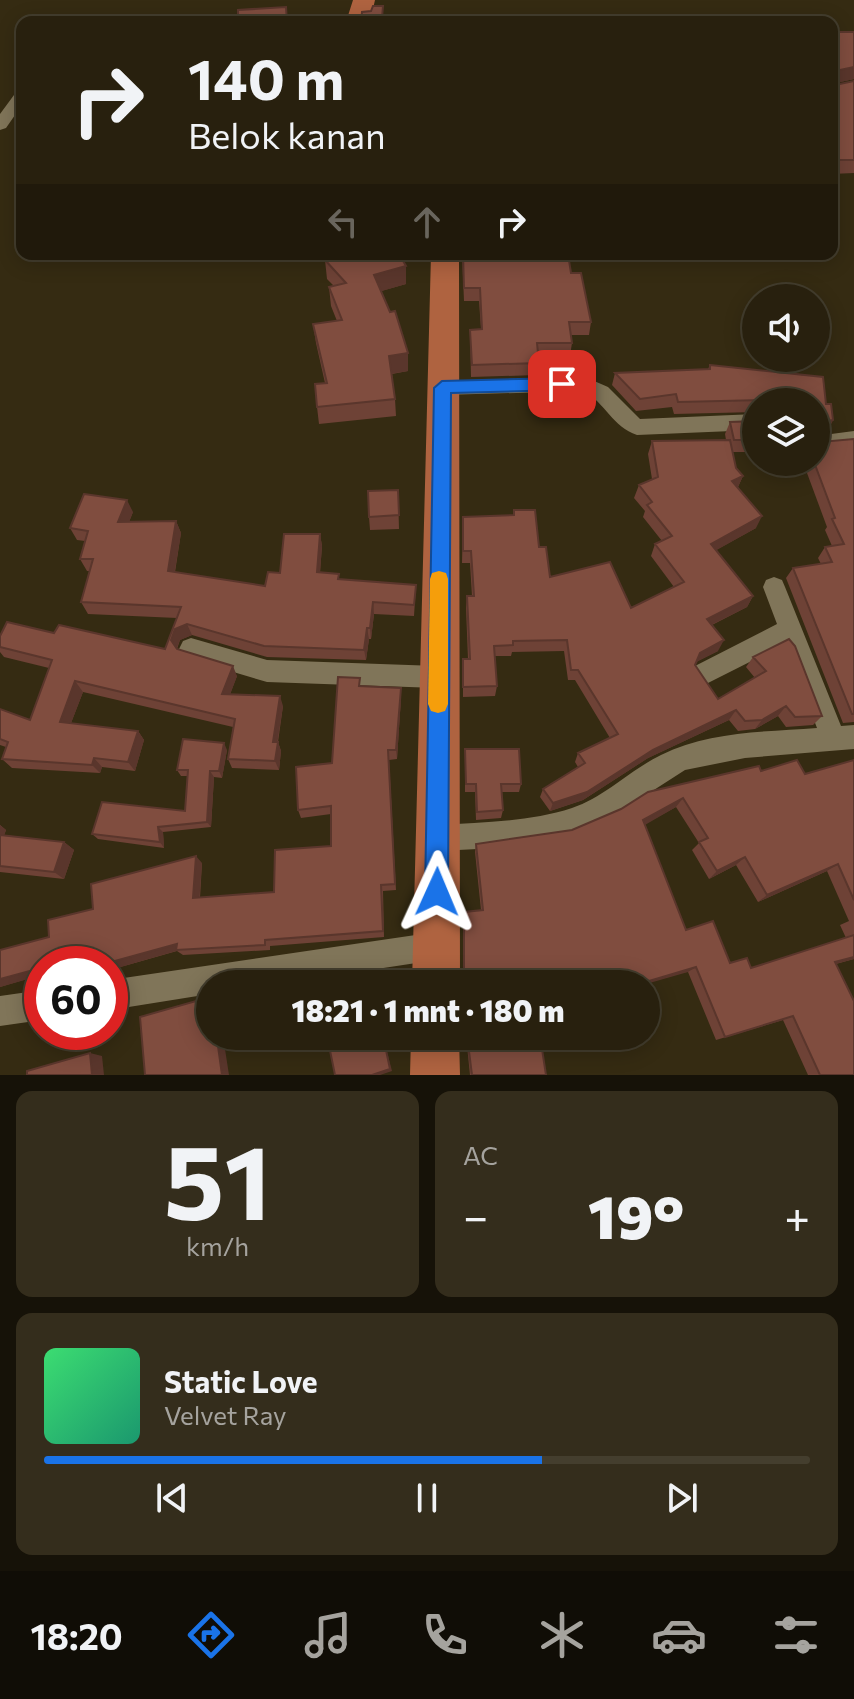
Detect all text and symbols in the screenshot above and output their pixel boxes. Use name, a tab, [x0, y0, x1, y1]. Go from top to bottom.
text: 140 m	[188, 43, 344, 112]
icon: right	[56, 48, 160, 152]
text: Belok kanan	[188, 112, 386, 156]
icon: left	[321, 200, 365, 244]
icon: ahead	[405, 200, 449, 244]
icon: right	[489, 200, 533, 244]
map controls	[742, 284, 830, 476]
button: sound	[742, 284, 830, 372]
pin	[528, 350, 596, 418]
icon: arrive	[540, 362, 584, 406]
button: layers	[742, 388, 830, 476]
position arrow	[395, 850, 479, 934]
speed limit sign: 60	[24, 946, 128, 1050]
text: 18:21 · 1 mnt · 180 m	[291, 991, 565, 1028]
text: 51	[164, 1114, 271, 1241]
text: AC	[463, 1139, 498, 1170]
text: 19°	[588, 1178, 684, 1251]
text: −	[463, 1188, 488, 1242]
text: +	[784, 1188, 810, 1242]
text: km/h	[186, 1230, 249, 1261]
text: Static Love	[164, 1362, 318, 1399]
text: Velvet Ray	[164, 1399, 287, 1430]
icon: previous	[150, 1476, 194, 1520]
icon: pause	[405, 1476, 449, 1520]
icon: next	[660, 1476, 704, 1520]
icon: directions	[183, 1607, 239, 1663]
icon: music	[300, 1607, 356, 1663]
icon: phone	[417, 1607, 473, 1663]
icon: climate	[534, 1607, 590, 1663]
icon: car	[651, 1607, 707, 1663]
icon: filters	[768, 1607, 824, 1663]
text: 18:20	[30, 1613, 123, 1657]

